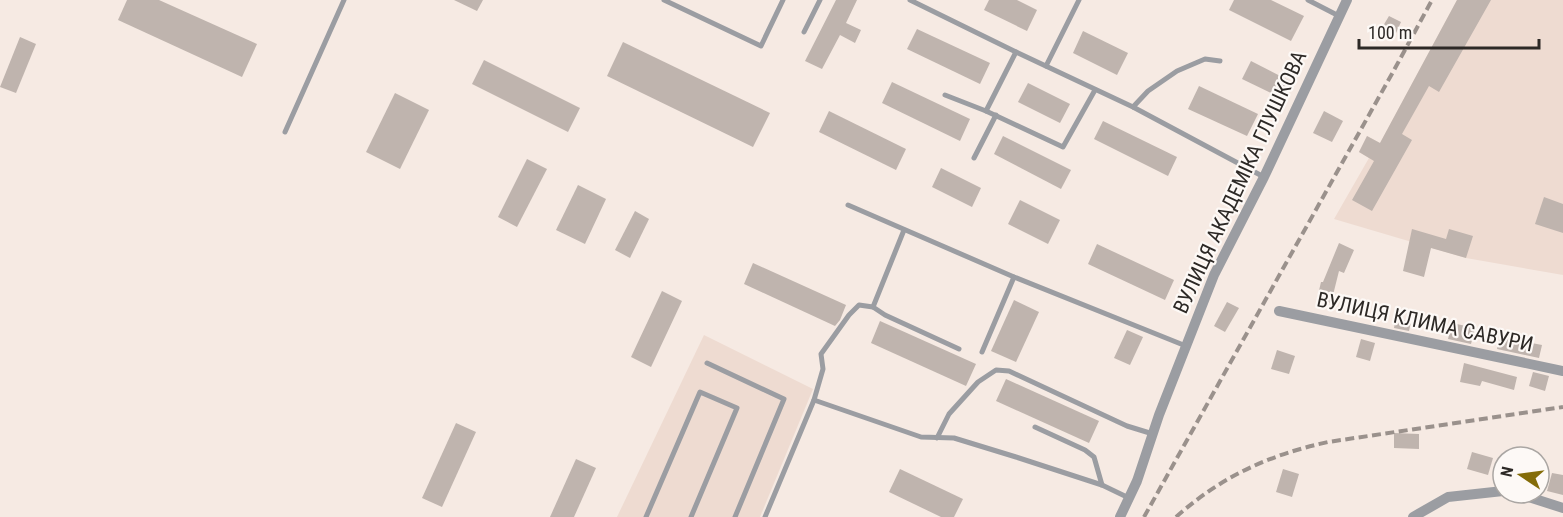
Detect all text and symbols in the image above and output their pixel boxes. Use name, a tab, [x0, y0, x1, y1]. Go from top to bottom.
scale bar	[1359, 12, 1539, 50]
text: 100 m	[1368, 22, 1412, 43]
street label: ВУЛИЦЯ АКАДЕМІКА ГЛУШКОВА	[1168, 47, 1312, 317]
street label: ВУЛИЦЯ КЛИМА САВУРИ	[1315, 287, 1535, 357]
north arrow	[1491, 445, 1551, 505]
text: N	[1497, 465, 1517, 479]

